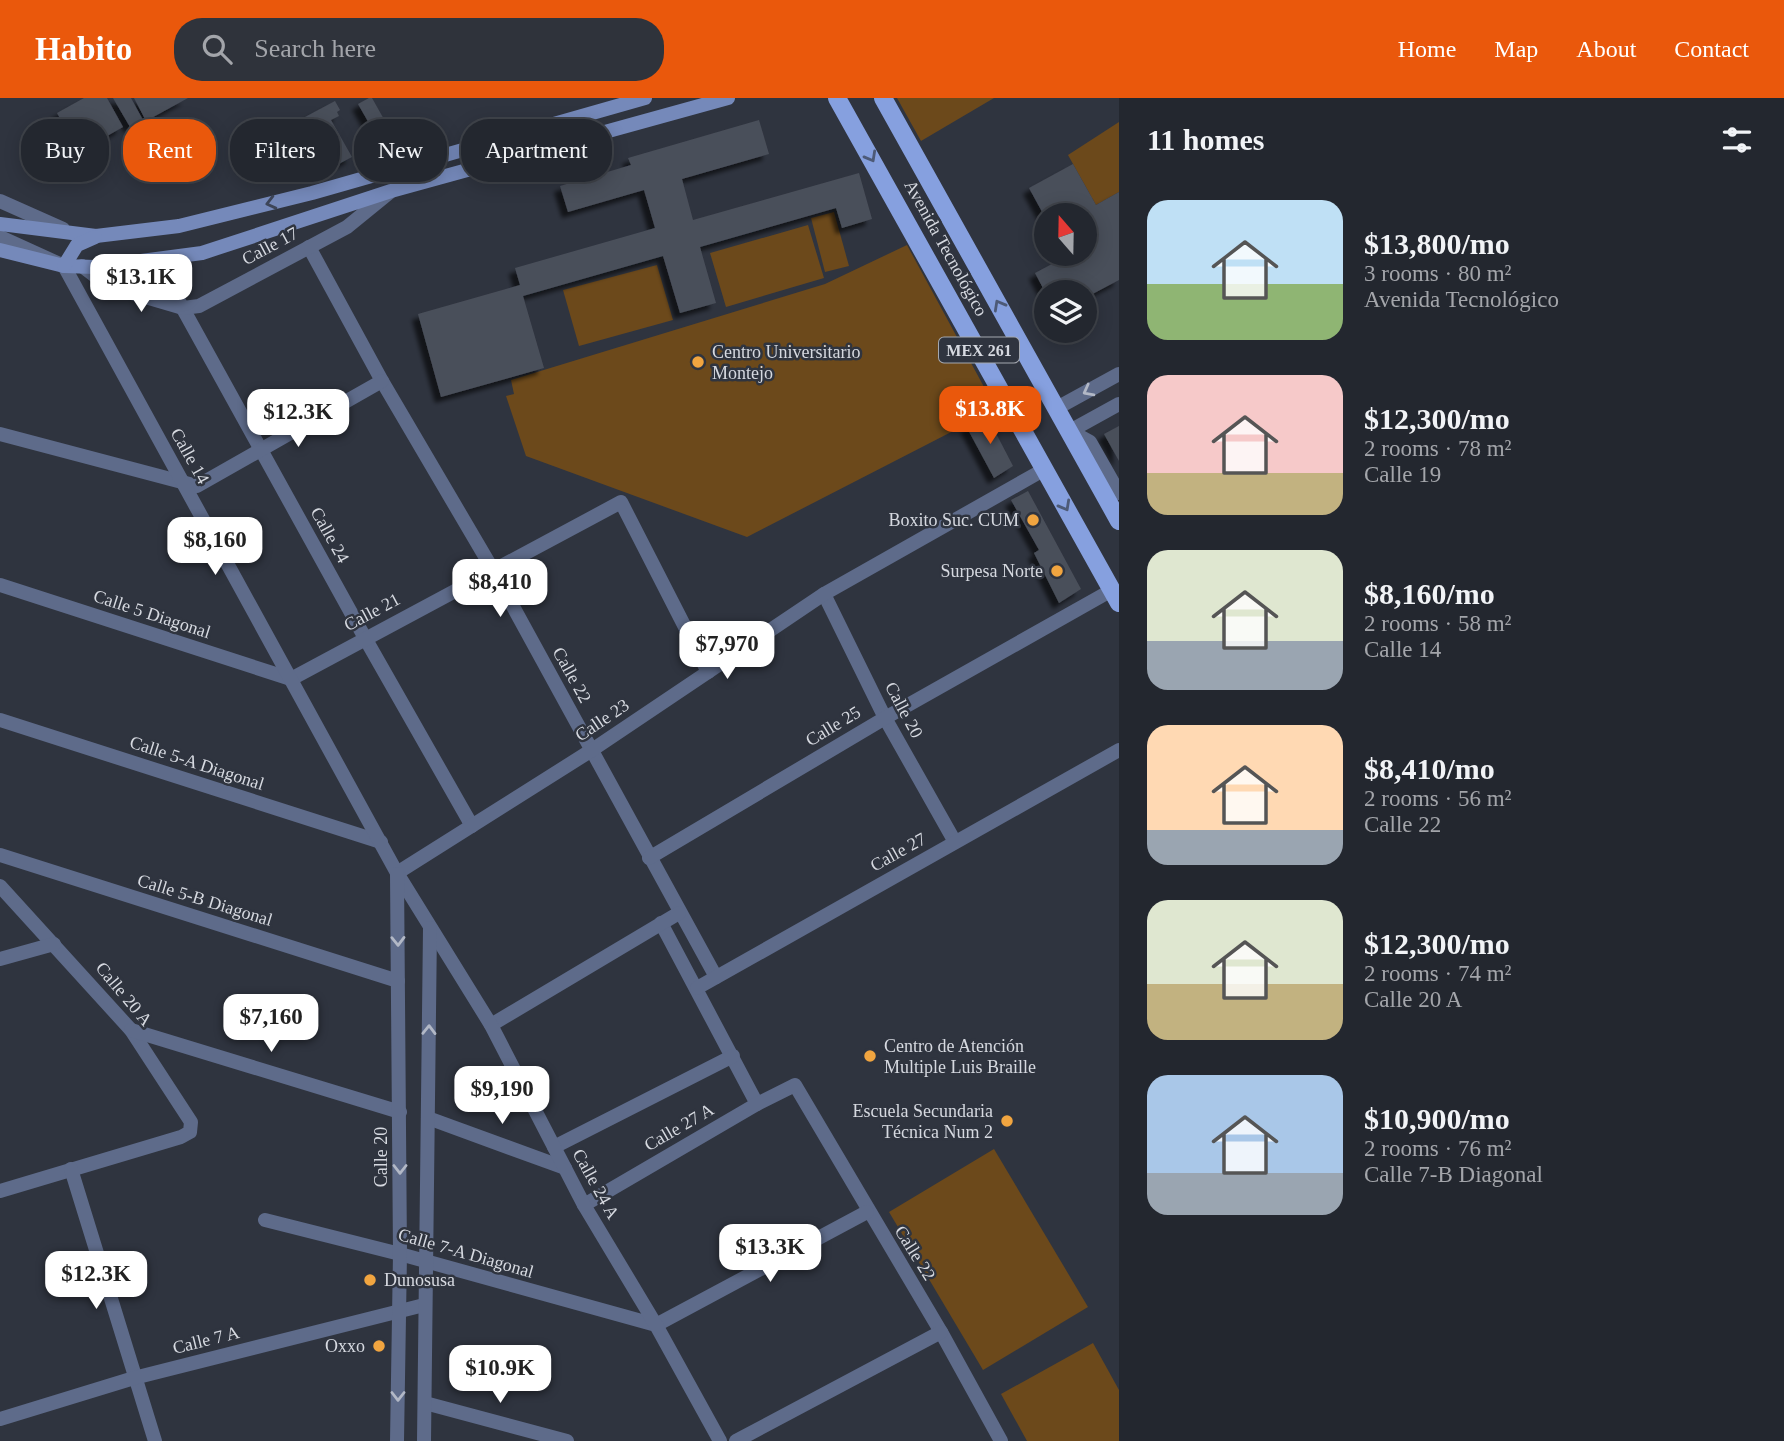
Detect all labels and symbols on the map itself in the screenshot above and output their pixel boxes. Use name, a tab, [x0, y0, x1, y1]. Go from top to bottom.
one-way arrow	[863, 150, 876, 162]
street label: Avenida Tecnológico	[900, 176, 992, 320]
one-way arrow	[266, 195, 278, 209]
north arrow	[1034, 203, 1097, 266]
street label: Calle 17	[239, 223, 301, 269]
pin: $13.1K	[84, 254, 198, 314]
one-way arrow	[994, 300, 1007, 313]
road number: MEX 261	[939, 338, 1019, 362]
place label: Centro Universitario Montejo	[712, 342, 860, 383]
marker: Centro Universitario Montejo	[690, 354, 706, 370]
one-way arrow	[1083, 383, 1095, 396]
pin: $13.8K	[933, 386, 1047, 446]
pin: $12.3K	[241, 390, 355, 449]
street label: Calle 14	[167, 425, 213, 487]
one-way arrow	[1057, 498, 1070, 511]
street label: Calle 24	[307, 504, 353, 566]
place label: Boxito Suc. CUM	[888, 510, 1019, 530]
marker: Boxito Suc. CUM	[1025, 512, 1041, 528]
pin: $8,160	[158, 518, 272, 577]
pin: $8,410	[443, 560, 557, 619]
place label: Surpesa Norte	[941, 561, 1043, 581]
marker: Surpesa Norte	[1049, 563, 1065, 579]
street label: Calle 5 Diagonal	[91, 586, 213, 642]
street label: Calle 21	[341, 589, 403, 635]
pin: $7,970	[670, 622, 784, 681]
street label: Calle 22	[549, 644, 595, 706]
street label: Calle 20	[881, 679, 927, 741]
street label: Calle 23	[571, 695, 633, 745]
street label: Calle 25	[802, 702, 864, 750]
street label: Calle 5-A Diagonal	[127, 732, 267, 794]
street label: Calle 27	[867, 829, 929, 875]
street label: Calle 5-B Diagonal	[135, 870, 275, 930]
one-way arrow	[390, 936, 406, 947]
street label: Calle 20 A	[92, 958, 156, 1030]
pin: $7,160	[214, 995, 328, 1054]
one-way arrow	[421, 1024, 437, 1035]
place label: Centro de Atención Multiple Luis Braille	[884, 1036, 1036, 1077]
marker: Centro de Atención Multiple Luis Braille	[862, 1048, 878, 1064]
pin: $9,190	[445, 1066, 559, 1126]
street label: Calle 27 A	[641, 1099, 717, 1155]
place label: Escuela Secundaria Técnica Num 2	[853, 1101, 993, 1142]
marker: Escuela Secundaria Técnica Num 2	[999, 1113, 1015, 1129]
street label: Calle 20	[371, 1127, 391, 1187]
street label: Calle 24 A	[569, 1145, 623, 1223]
one-way arrow	[392, 1164, 408, 1174]
street label: Calle 22	[890, 1222, 940, 1284]
street label: Calle 7-A Diagonal	[396, 1224, 536, 1282]
pin: $13.3K	[713, 1224, 827, 1284]
pin: $12.3K	[39, 1252, 153, 1311]
place label: Dunosusa	[384, 1270, 455, 1290]
marker: Dunosusa	[362, 1272, 378, 1288]
street label: Calle 7 A	[171, 1322, 241, 1358]
place label: Oxxo	[325, 1336, 365, 1356]
marker: Oxxo	[371, 1338, 387, 1354]
pin: $10.9K	[443, 1346, 557, 1405]
one-way arrow	[390, 1391, 406, 1402]

